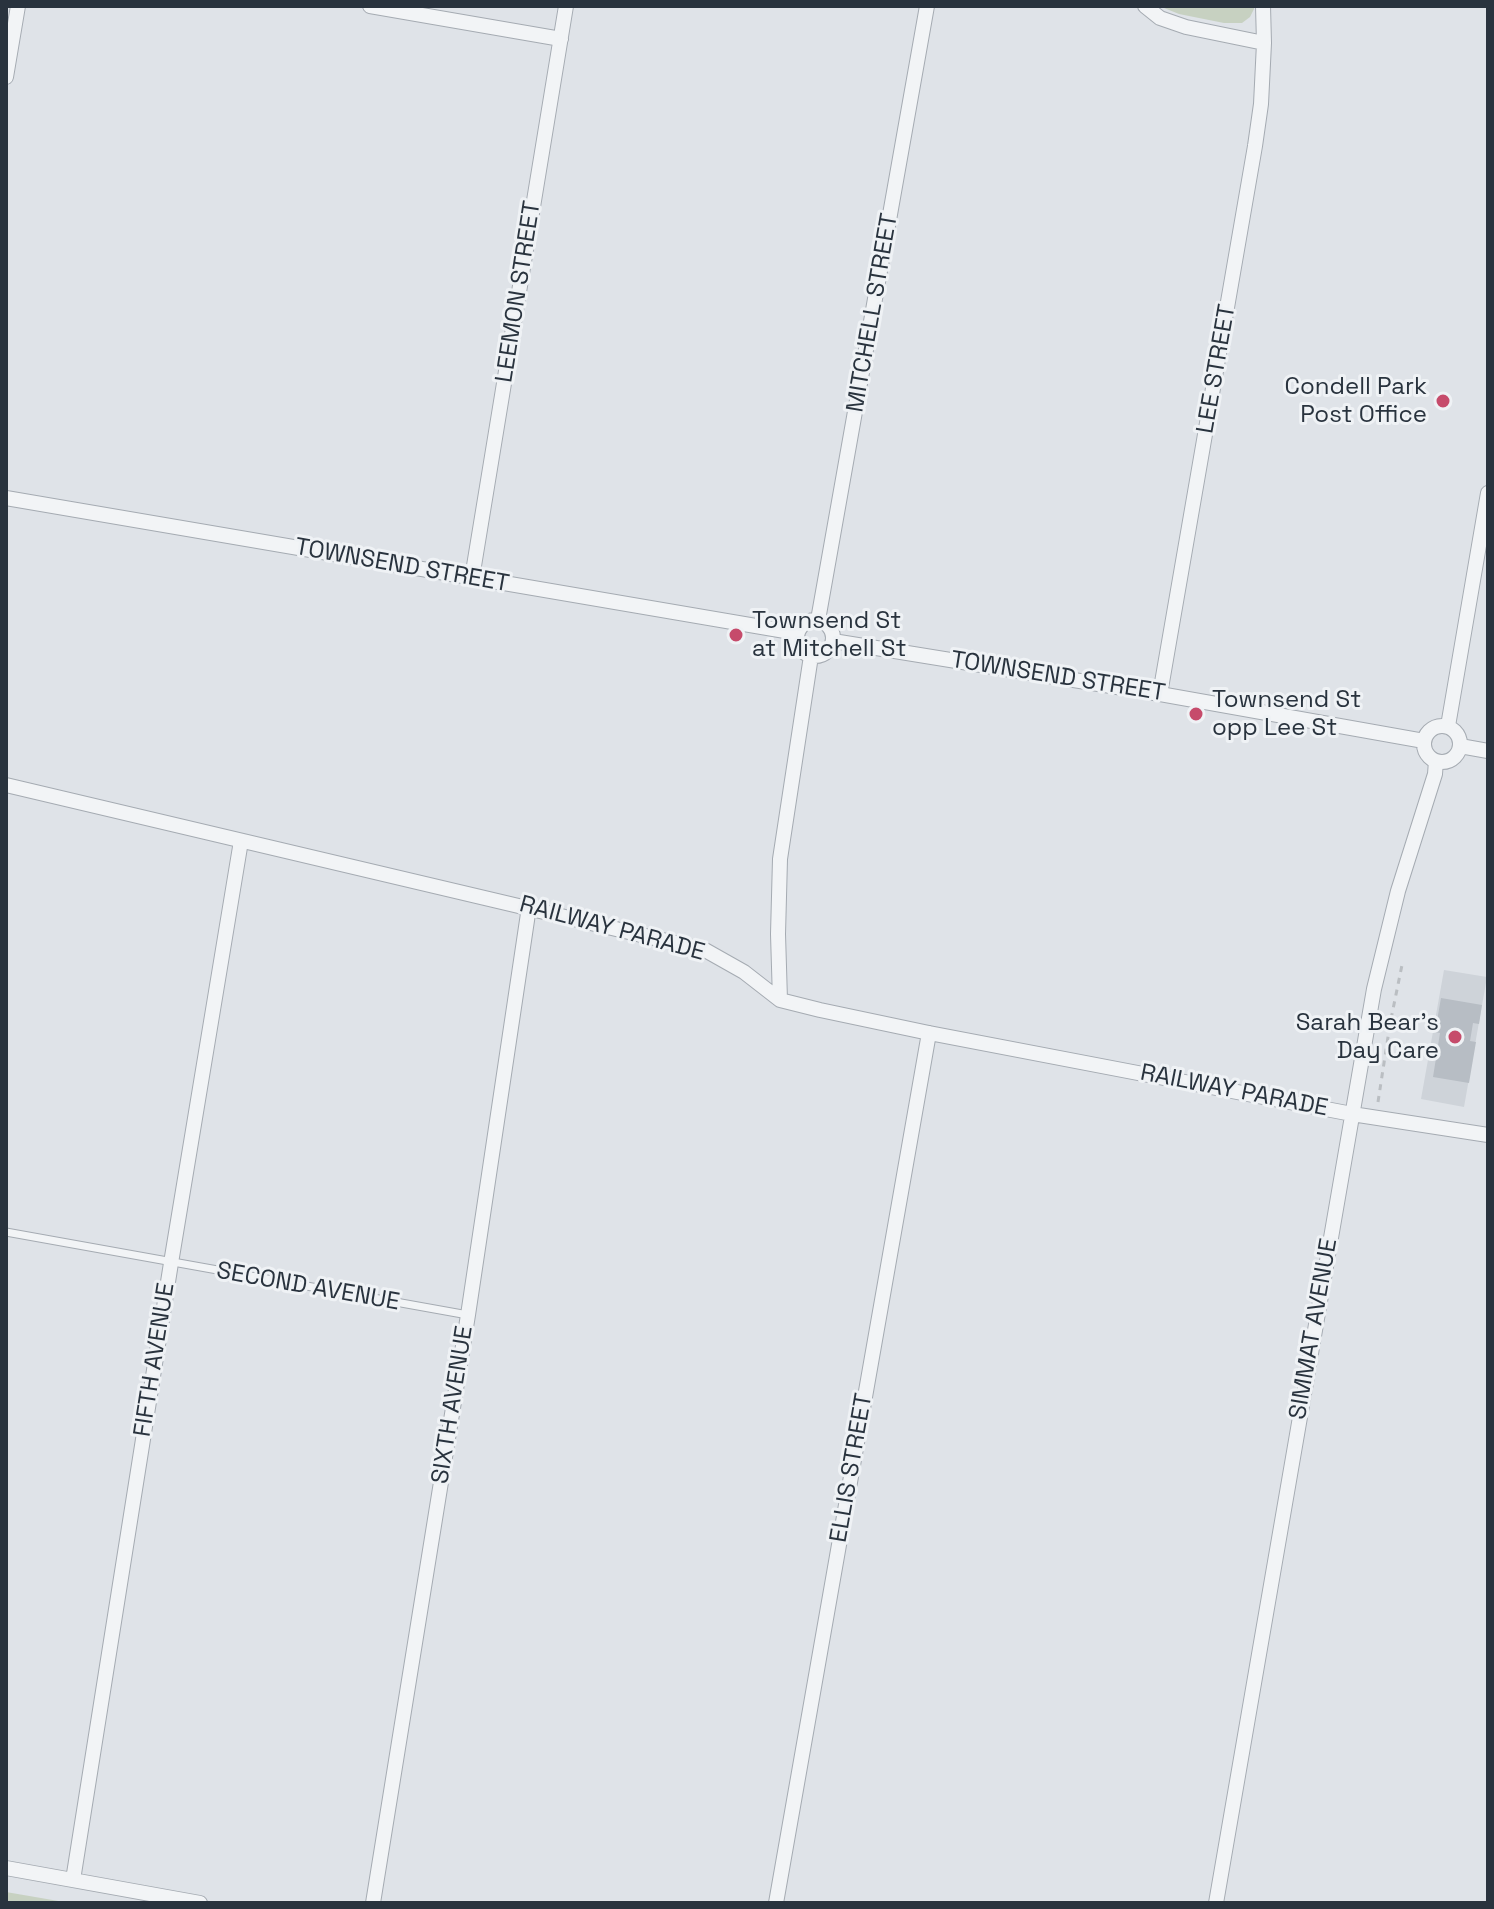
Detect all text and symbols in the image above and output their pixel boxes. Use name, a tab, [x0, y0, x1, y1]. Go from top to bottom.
street label: LEEMON STREET	[490, 199, 548, 385]
street label: MITCHELL STREET	[841, 211, 905, 415]
street label: LEE STREET	[1191, 302, 1243, 436]
place label: Condell Park Post Office	[1285, 373, 1427, 429]
marker: Condell Park Post Office	[1434, 392, 1452, 410]
street label: TOWNSEND STREET	[293, 533, 511, 599]
place label: Townsend St at Mitchell St	[752, 607, 906, 663]
marker: Townsend St at Mitchell St	[727, 626, 745, 644]
street label: TOWNSEND STREET	[949, 646, 1167, 708]
place label: Townsend St opp Lee St	[1212, 686, 1361, 742]
marker: Townsend St opp Lee St	[1187, 705, 1205, 723]
street label: RAILWAY PARADE	[516, 890, 708, 968]
place label: Sarah Bear's Day Care	[1296, 1009, 1439, 1065]
marker: Sarah Bear's Day Care	[1446, 1028, 1464, 1046]
street label: RAILWAY PARADE	[1138, 1059, 1330, 1123]
street label: SIMMAT AVENUE	[1284, 1236, 1344, 1422]
street label: SECOND AVENUE	[214, 1257, 402, 1317]
street label: FIFTH AVENUE	[129, 1281, 181, 1439]
street label: SIXTH AVENUE	[426, 1324, 480, 1486]
street label: ELLIS STREET	[825, 1391, 879, 1545]

